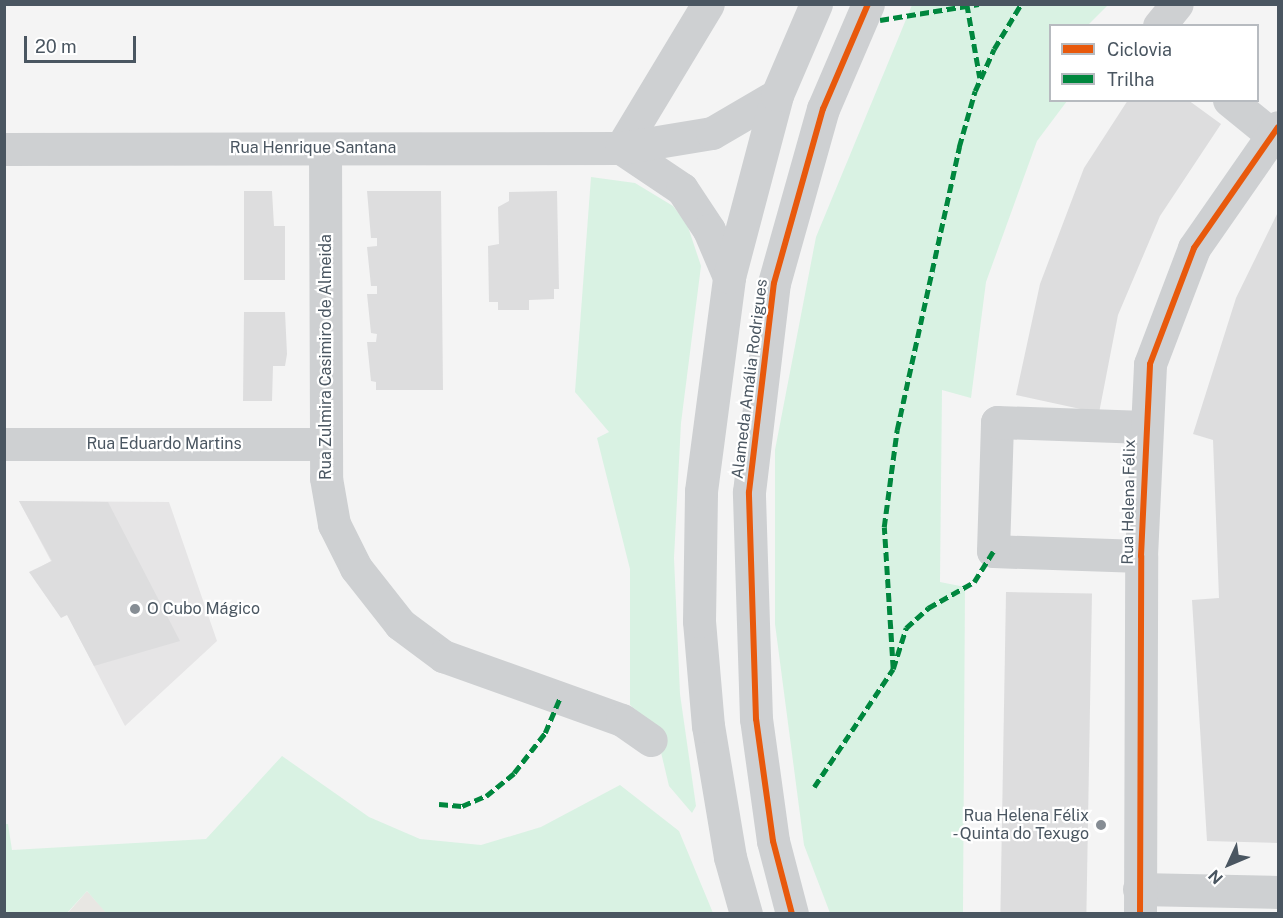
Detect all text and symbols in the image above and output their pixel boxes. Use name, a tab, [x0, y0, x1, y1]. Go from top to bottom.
scale bar	[27, 24, 140, 62]
legend	[1049, 24, 1259, 102]
text: 20 m	[35, 36, 77, 57]
text: Ciclovia	[1107, 39, 1172, 60]
text: Trilha	[1107, 69, 1154, 90]
street label: Rua Henrique Santana	[230, 138, 396, 158]
street label: Rua Zulmira Casimiro de Almeida	[316, 234, 336, 480]
street label: Alameda Amália Rodrigues	[728, 278, 772, 480]
street label: Rua Eduardo Martins	[86, 434, 242, 454]
street label: Rua Helena Félix	[1118, 439, 1140, 565]
place label: O Cubo Mágico	[147, 599, 260, 619]
marker: O Cubo Mágico	[128, 602, 142, 616]
place label: Rua Helena Félix - Quinta do Texugo	[950, 806, 1089, 844]
marker: Rua Helena Félix - Quinta do Texugo	[1094, 818, 1108, 832]
north arrow	[1199, 834, 1259, 894]
text: N	[1205, 866, 1227, 888]

